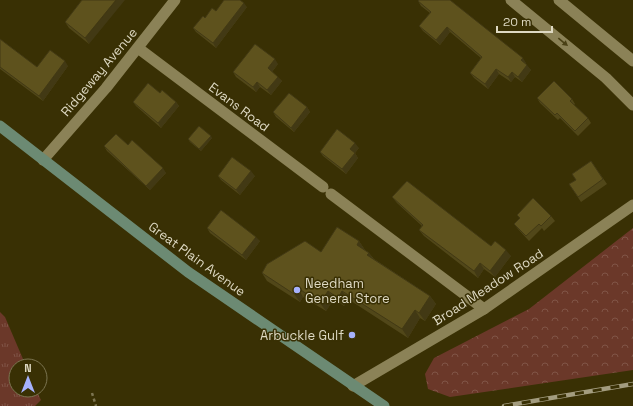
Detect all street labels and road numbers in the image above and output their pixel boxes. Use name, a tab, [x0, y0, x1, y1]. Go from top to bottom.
street label: Ridgeway Avenue	[57, 24, 141, 120]
street label: Evans Road	[205, 79, 273, 135]
street label: Great Plain Avenue	[145, 218, 249, 300]
street label: Broad Meadow Road	[429, 245, 547, 329]

